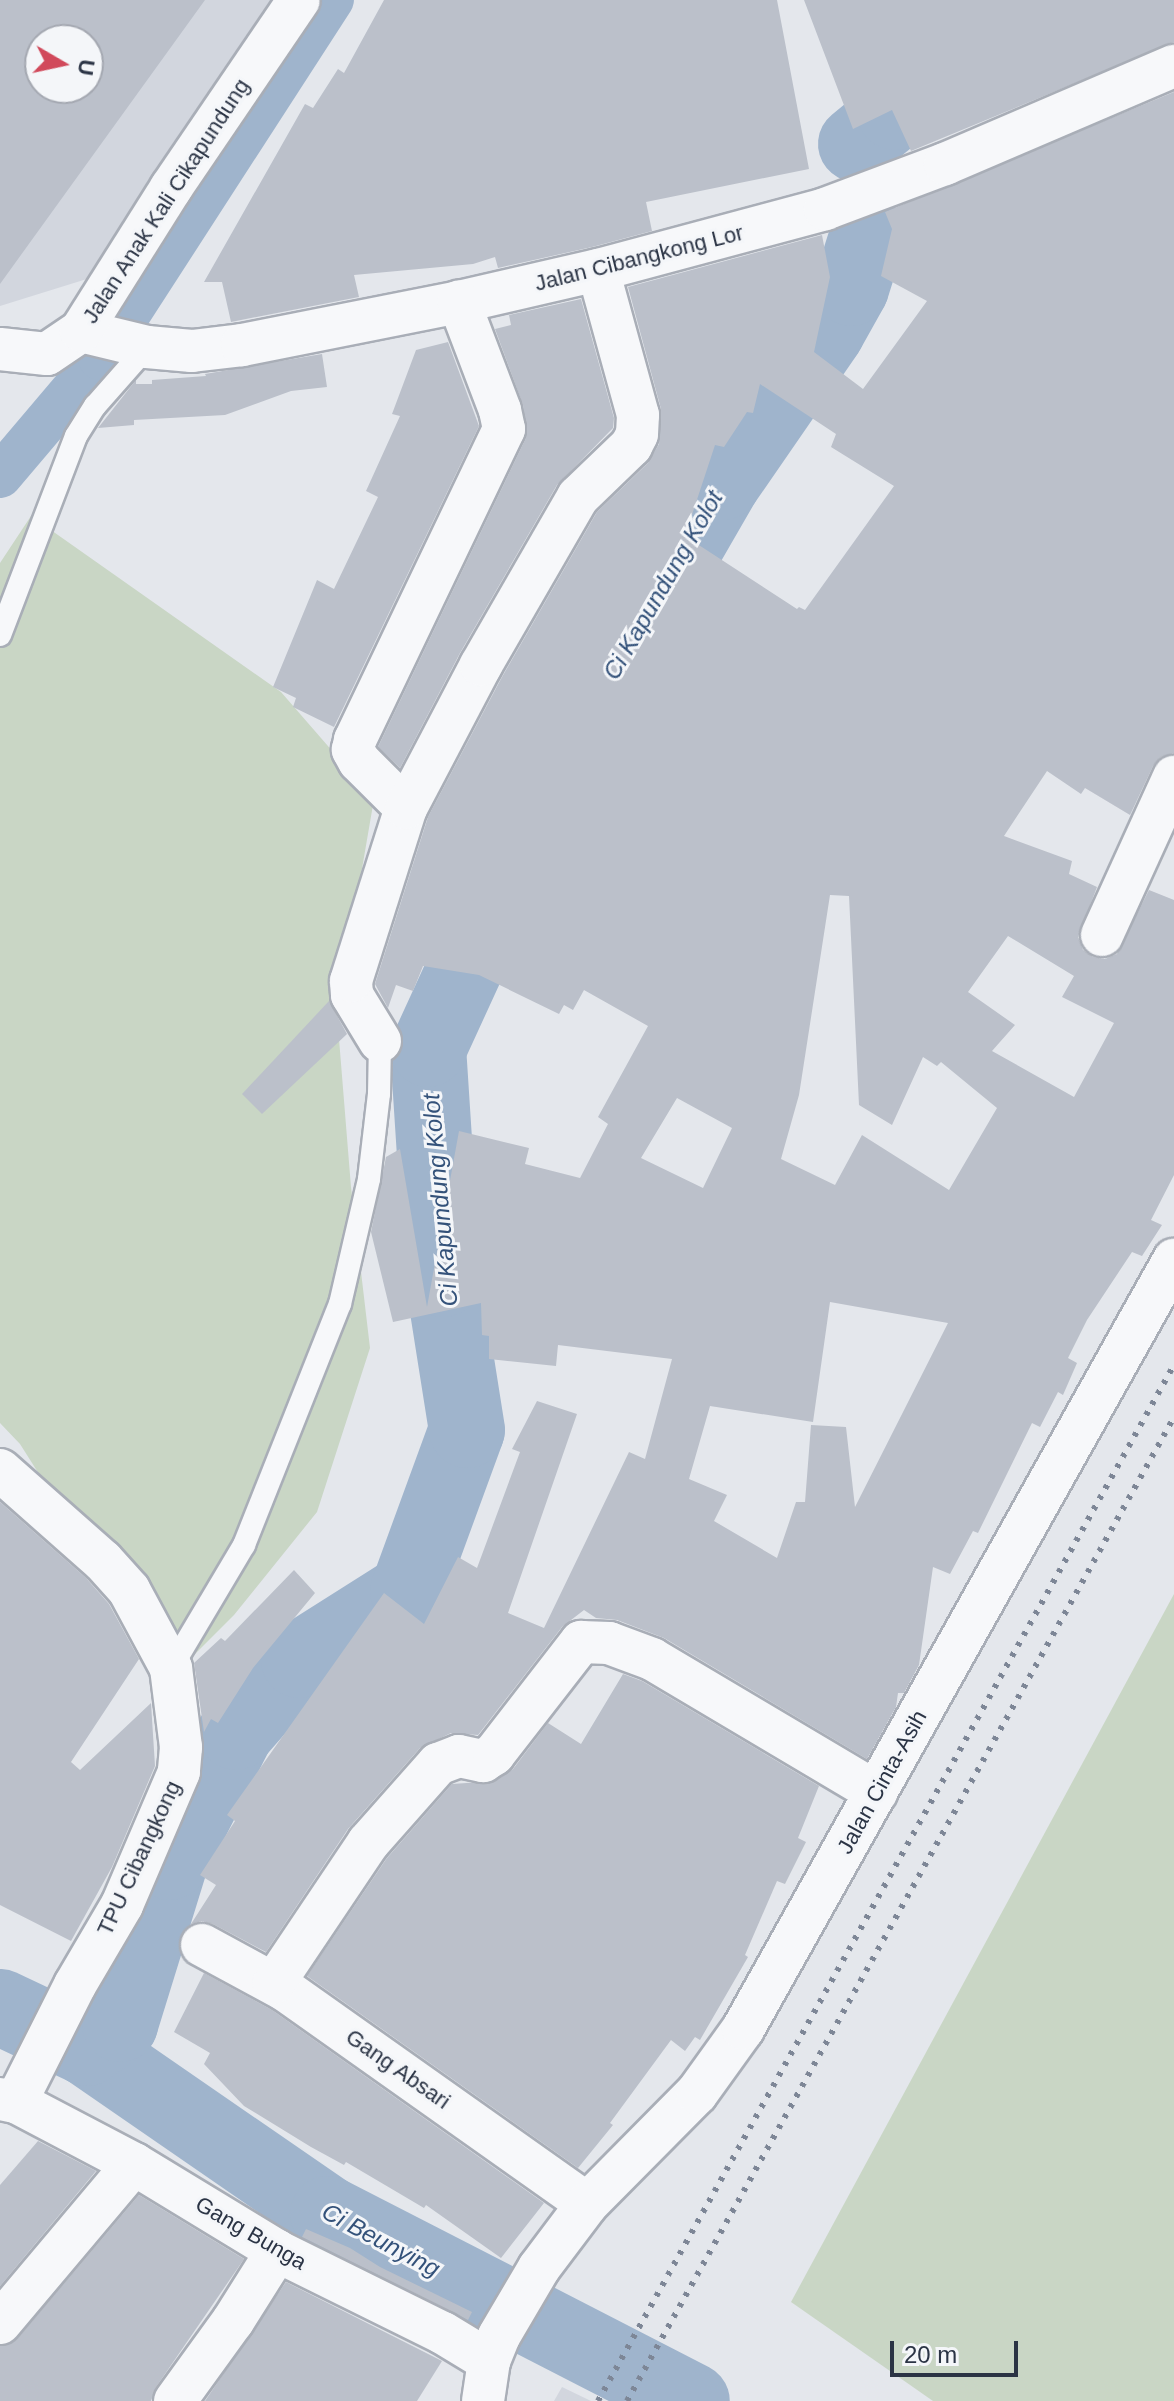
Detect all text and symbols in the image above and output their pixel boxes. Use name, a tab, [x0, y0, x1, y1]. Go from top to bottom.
north arrow	[24, 24, 104, 104]
text: U	[73, 58, 100, 77]
street label: Jalan Anak Kali Cikapundung	[77, 73, 255, 329]
street label: Jalan Cibangkong Lor	[532, 219, 746, 297]
water label: Ci Kapundung Kolot	[597, 485, 729, 685]
water label: Ci Kapundung Kolot	[416, 1092, 464, 1308]
street label: Jalan Cinta-Asih	[832, 1706, 932, 1858]
street label: TPU Cibangkong	[92, 1777, 186, 1939]
street label: Gang Absari	[340, 2023, 456, 2115]
street label: Gang Bunga	[191, 2191, 311, 2275]
water label: Ci Beunying	[317, 2197, 445, 2283]
scale bar	[894, 2325, 1022, 2375]
text: 20 m	[904, 2341, 957, 2368]

